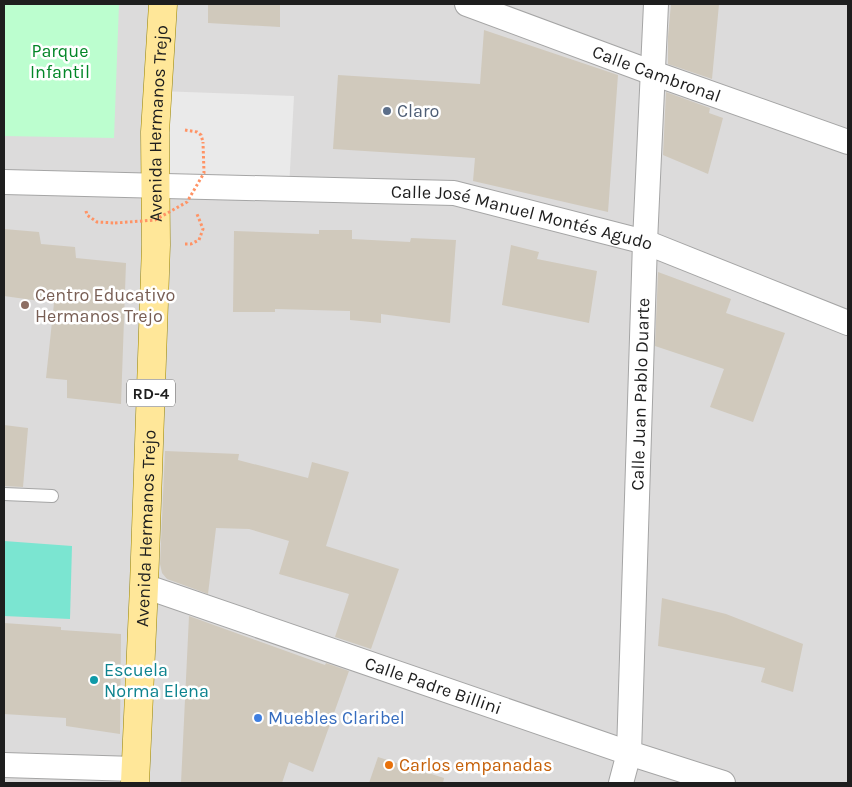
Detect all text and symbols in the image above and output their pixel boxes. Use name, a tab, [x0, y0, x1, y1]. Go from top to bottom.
street label: Avenida Hermanos Trejo	[144, 24, 173, 222]
park label: Parque Infantil	[30, 40, 90, 83]
street label: Calle Cambronal	[589, 40, 724, 107]
place label: Claro	[397, 100, 439, 122]
marker: Claro	[381, 105, 393, 117]
street label: Calle José Manuel Montés Agudo	[391, 180, 656, 255]
place label: Centro Educativo Hermanos Trejo	[35, 284, 175, 327]
street label: Calle Juan Pablo Duarte	[626, 298, 654, 491]
marker: Centro Educativo Hermanos Trejo	[19, 299, 31, 311]
road number: RD-4	[127, 379, 175, 406]
street label: Avenida Hermanos Trejo	[131, 429, 160, 627]
street label: Calle Padre Billini	[362, 652, 505, 719]
place label: Escuela Norma Elena	[104, 659, 209, 702]
marker: Escuela Norma Elena	[88, 674, 100, 686]
place label: Muebles Claribel	[268, 707, 405, 729]
marker: Muebles Claribel	[252, 712, 264, 724]
place label: Carlos empanadas	[399, 754, 552, 776]
marker: Carlos empanadas	[383, 759, 395, 771]

